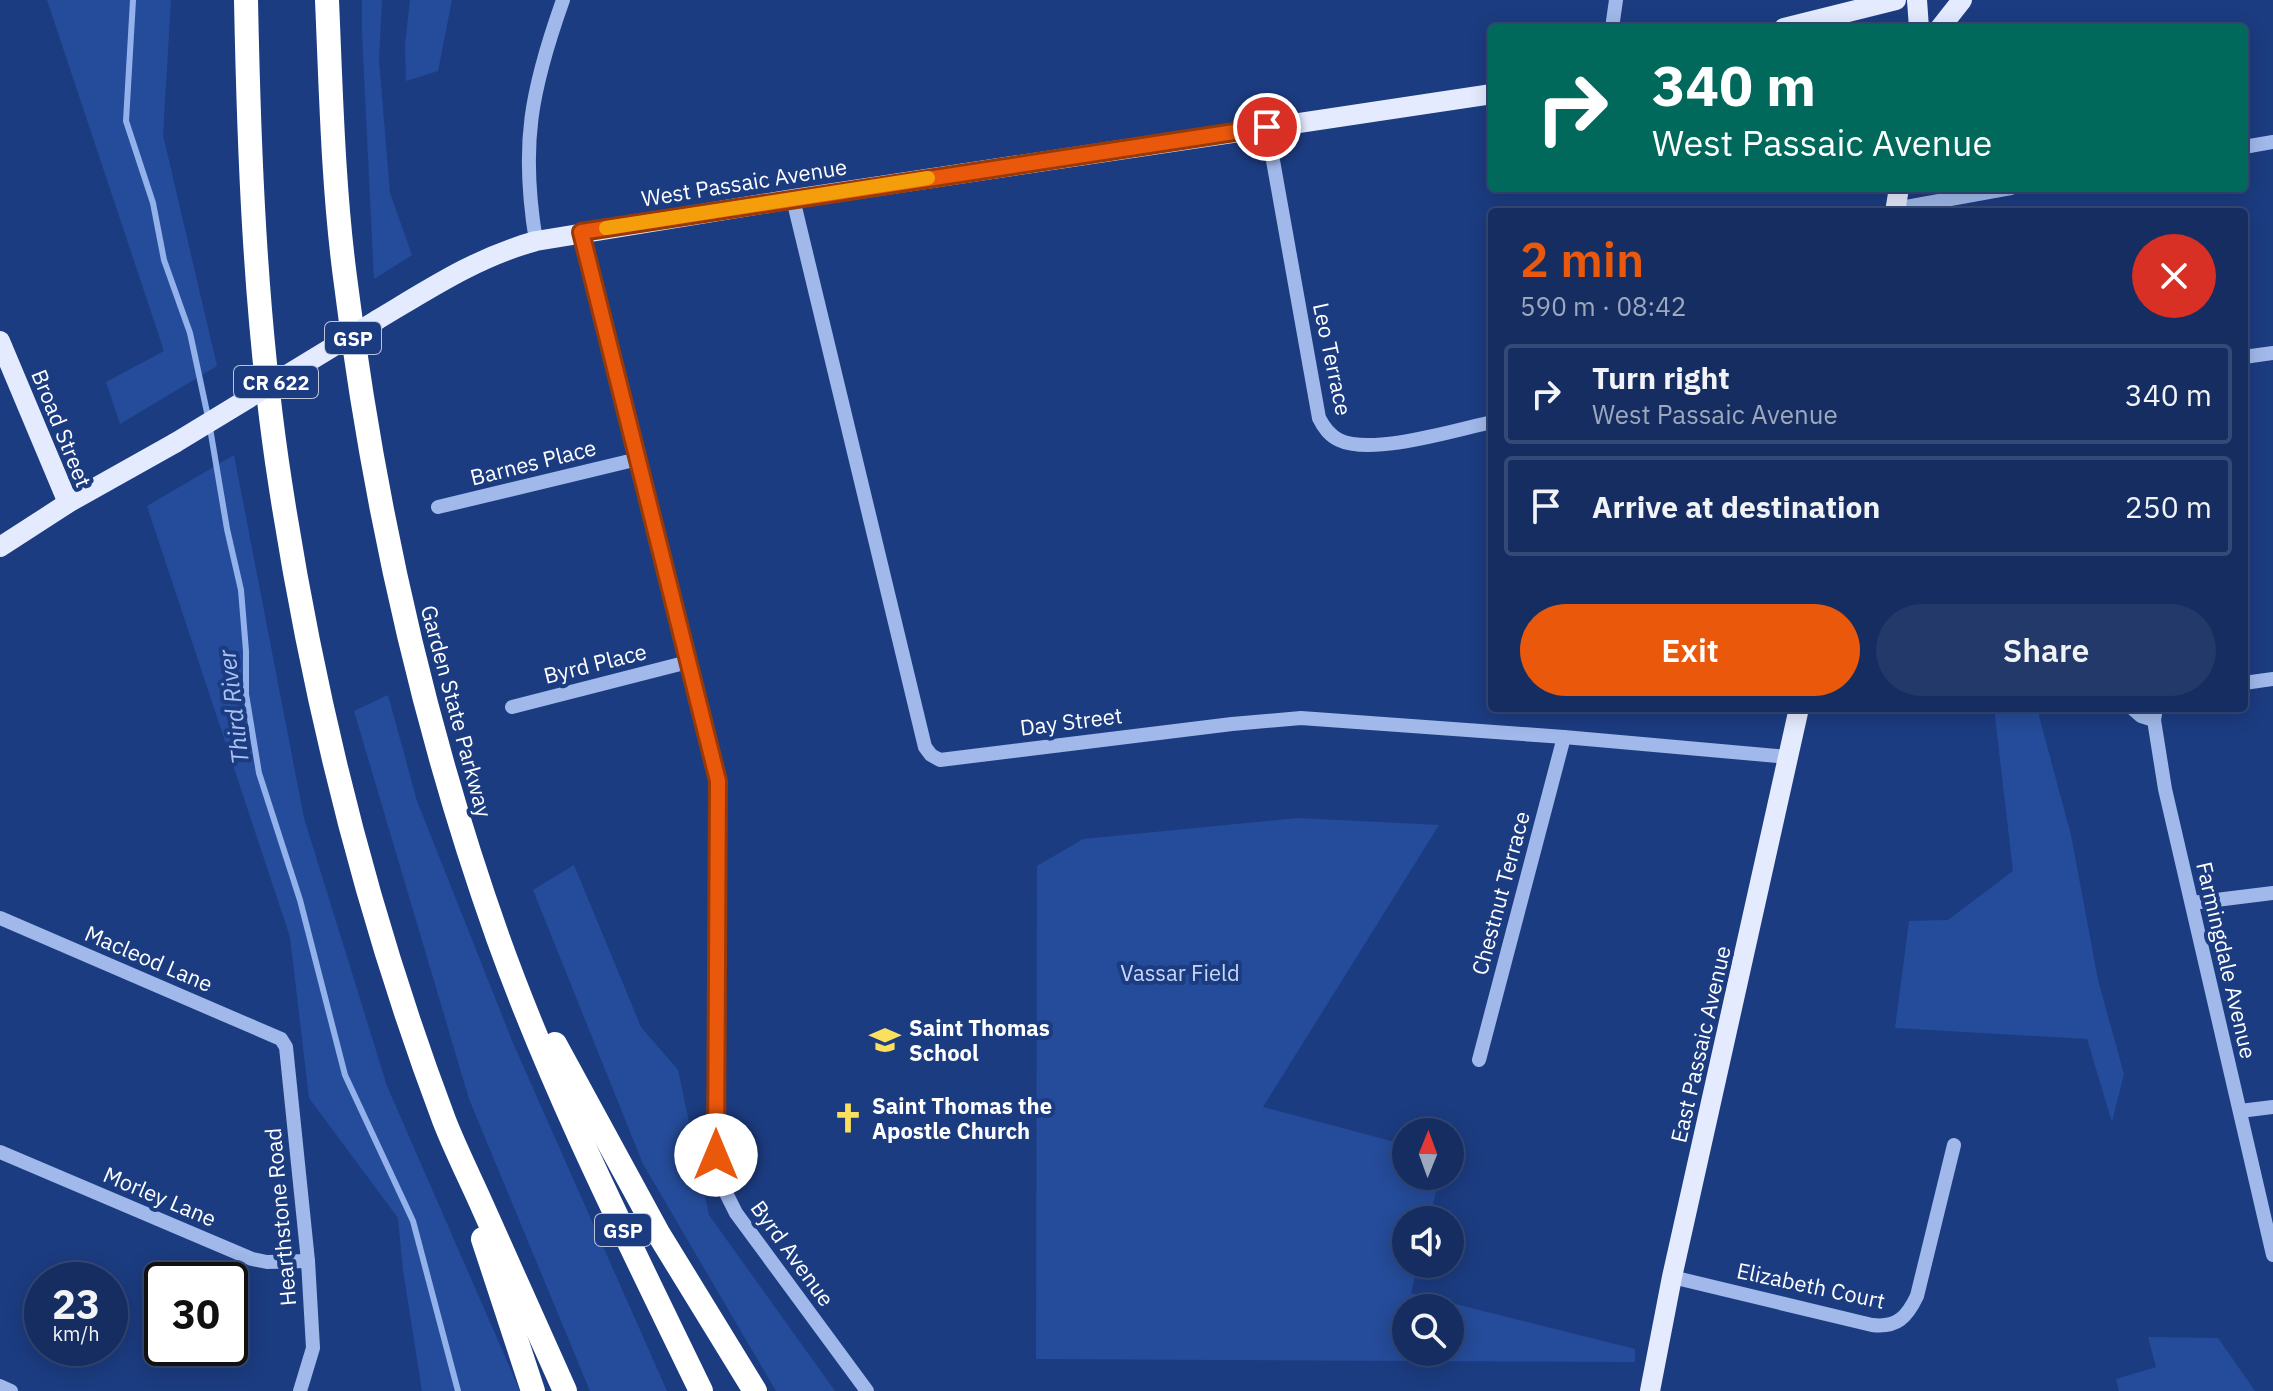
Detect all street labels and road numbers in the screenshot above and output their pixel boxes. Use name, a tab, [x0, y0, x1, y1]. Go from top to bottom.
street label: West Passaic Avenue	[639, 151, 849, 213]
street label: Leo Terrace	[1307, 300, 1359, 418]
road number: GSP	[325, 322, 381, 354]
street label: Broad Street	[25, 365, 99, 491]
road number: CR 622	[234, 366, 318, 398]
street label: Barnes Place	[467, 432, 599, 492]
street label: Garden State Parkway	[415, 602, 499, 820]
street label: Byrd Place	[540, 636, 650, 690]
street label: Day Street	[1018, 700, 1124, 742]
street label: Chestnut Terrace	[1464, 808, 1536, 978]
street label: Farmingdale Avenue	[2190, 859, 2264, 1061]
street label: Macleod Lane	[81, 918, 217, 998]
street label: East Passaic Avenue	[1663, 943, 1737, 1145]
street label: Hearthstone Road	[258, 1127, 302, 1307]
street label: Morley Lane	[99, 1159, 221, 1233]
street label: Byrd Avenue	[745, 1194, 841, 1312]
road number: GSP	[595, 1214, 651, 1246]
street label: Elizabeth Court	[1734, 1255, 1888, 1315]

